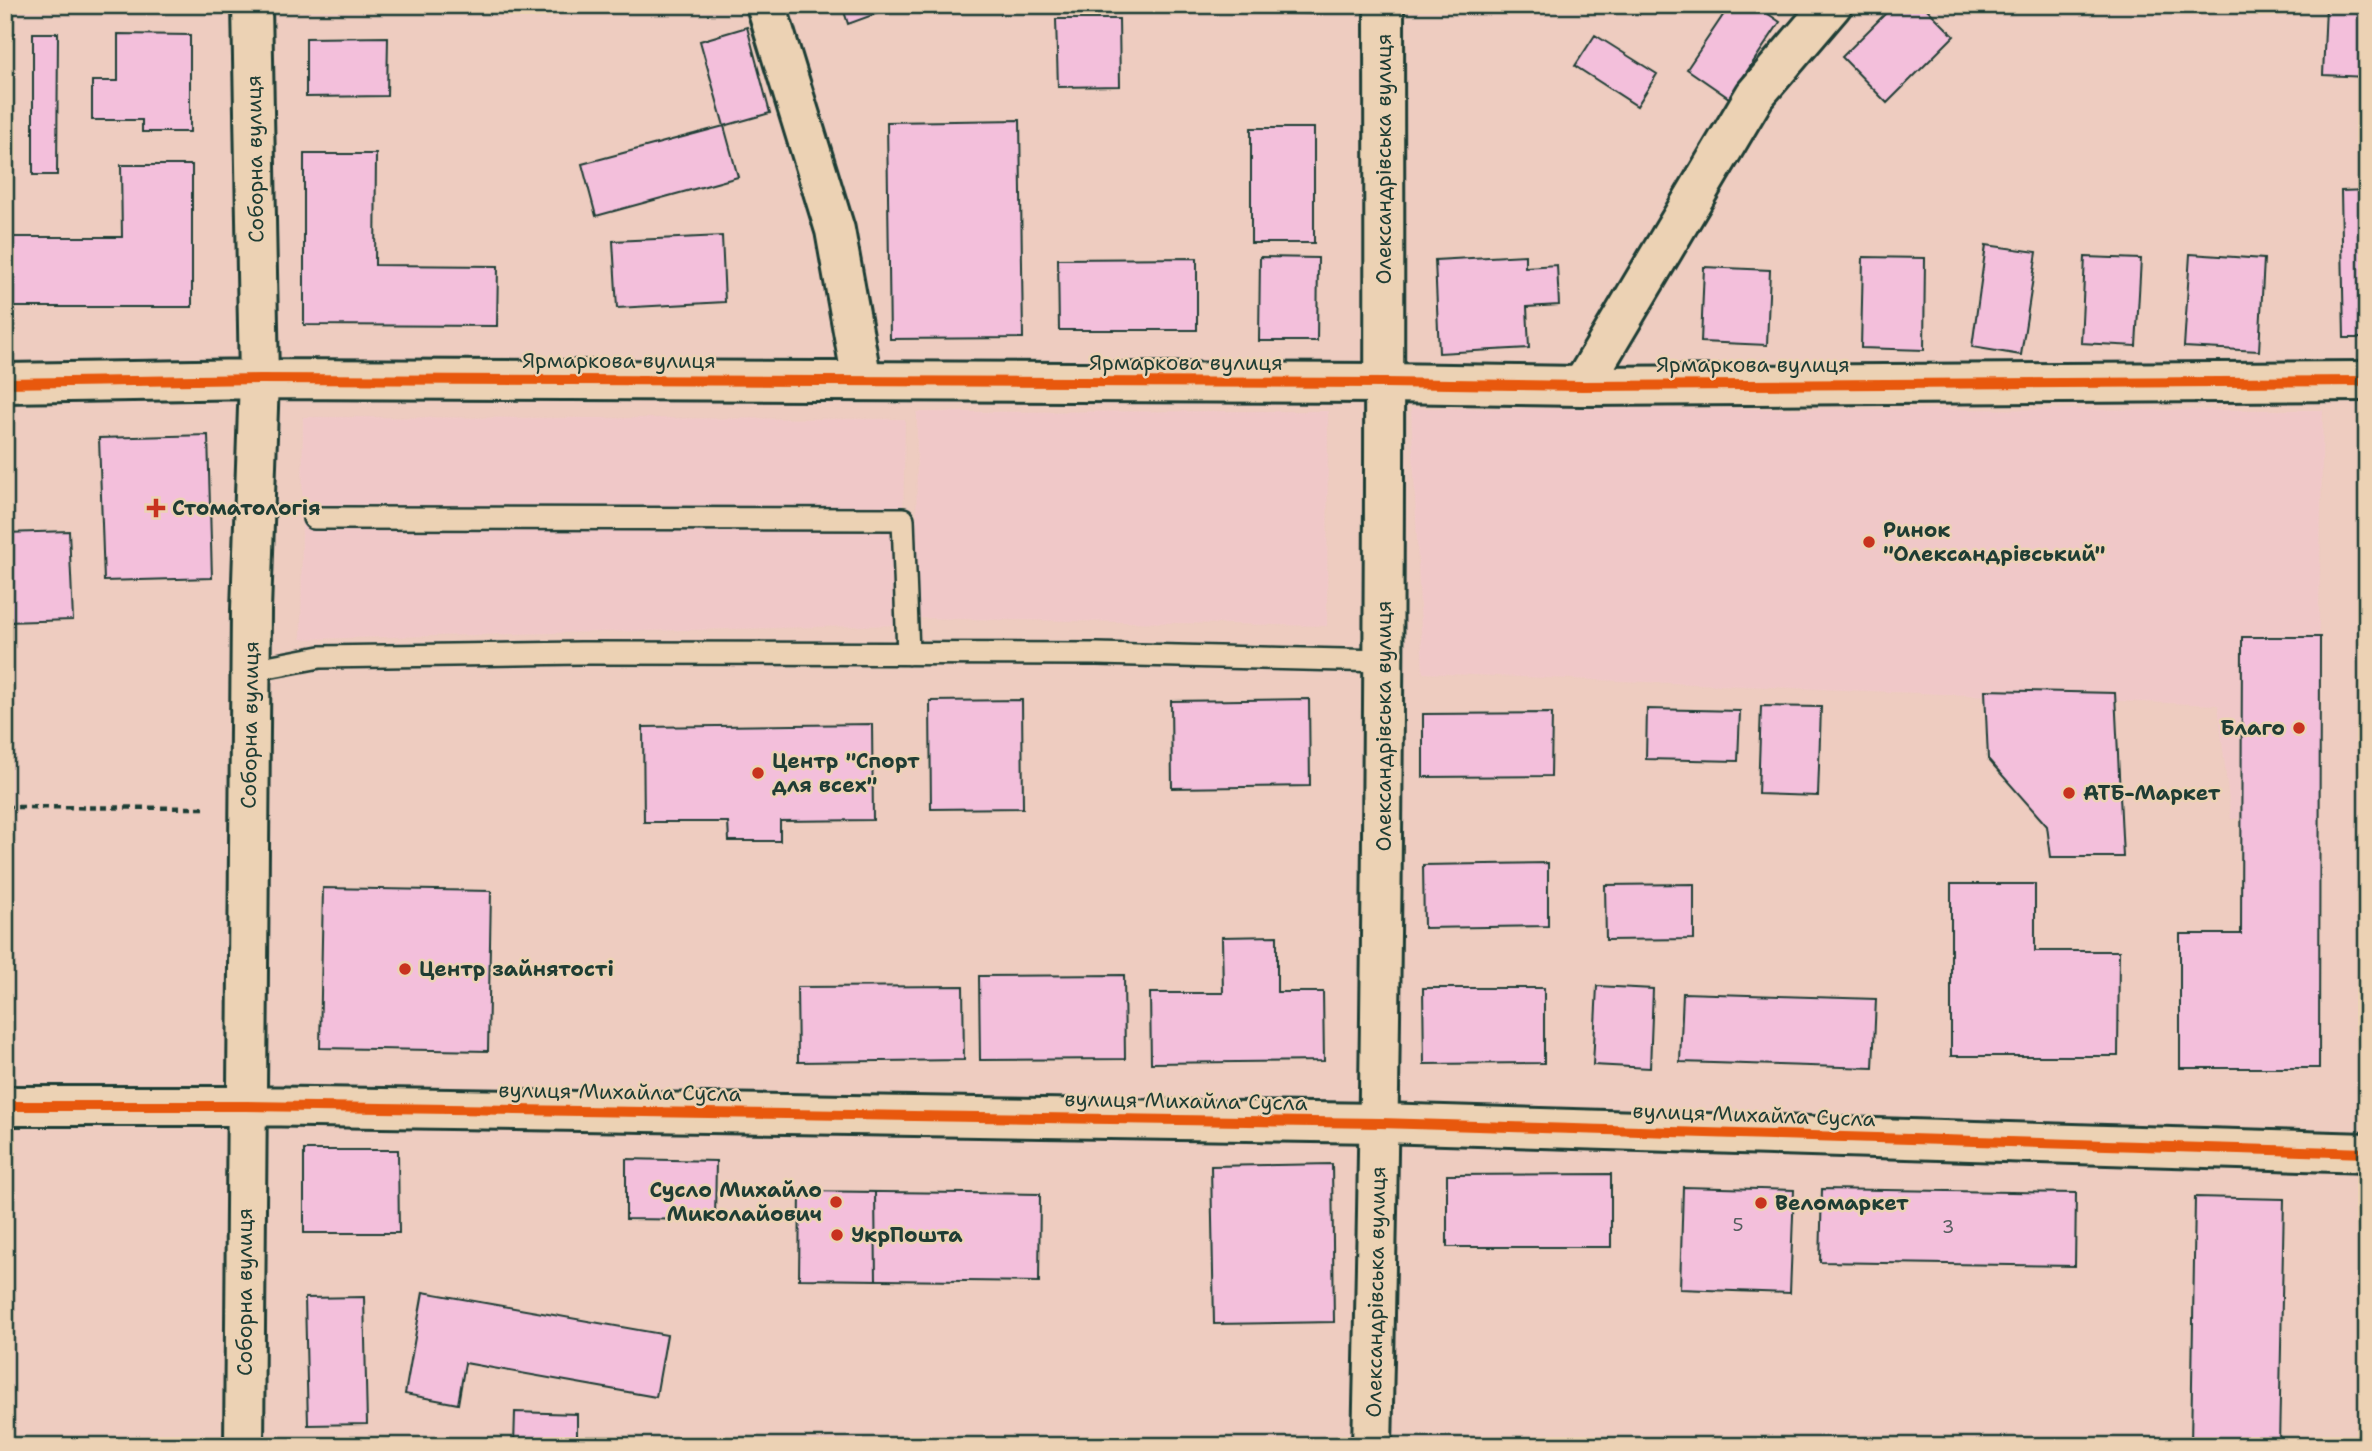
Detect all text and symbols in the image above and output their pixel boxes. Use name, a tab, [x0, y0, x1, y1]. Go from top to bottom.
street label: Олександрівська вулиця	[1370, 33, 1398, 285]
street label: Соборна вулиця	[240, 75, 270, 243]
street label: Ярмаркова вулиця	[522, 347, 716, 375]
street label: Ярмаркова вулиця	[1089, 349, 1283, 377]
street label: Ярмаркова вулиця	[1656, 351, 1850, 379]
place label: Стоматологія	[172, 494, 321, 522]
marker: Стоматологія	[146, 498, 166, 518]
place label: Ринок "Олександрівський"	[1883, 516, 2105, 568]
marker: Ринок "Олександрівський"	[1861, 534, 1877, 550]
street label: Олександрівська вулиця	[1370, 600, 1398, 852]
street label: Соборна вулиця	[235, 641, 265, 809]
place label: Благо	[2221, 714, 2285, 742]
marker: Благо	[2291, 720, 2307, 736]
place label: Центр "Спорт для всех"	[772, 747, 920, 799]
marker: Центр "Спорт для всех"	[750, 765, 766, 781]
place label: АТБ-Маркет	[2083, 779, 2221, 807]
marker: АТБ-Маркет	[2061, 785, 2077, 801]
place label: Центр зайнятості	[419, 955, 614, 983]
marker: Центр зайнятості	[397, 961, 413, 977]
street label: вулиця Михайла Сусла	[498, 1076, 742, 1108]
street label: вулиця Михайла Сусла	[1064, 1085, 1308, 1117]
street label: вулиця Михайла Сусла	[1632, 1097, 1876, 1133]
street label: Олександрівська вулиця	[1360, 1166, 1392, 1418]
place label: Сусло Михайло Миколайович	[650, 1176, 822, 1228]
place label: Веломаркет	[1775, 1189, 1909, 1217]
marker: Сусло Михайло Миколайович	[828, 1194, 844, 1210]
marker: Веломаркет	[1753, 1195, 1769, 1211]
street label: Соборна вулиця	[231, 1208, 259, 1376]
house number: 5	[1732, 1213, 1744, 1237]
house number: 3	[1942, 1215, 1954, 1239]
place label: УкрПошта	[851, 1221, 963, 1249]
marker: УкрПошта	[829, 1227, 845, 1243]

